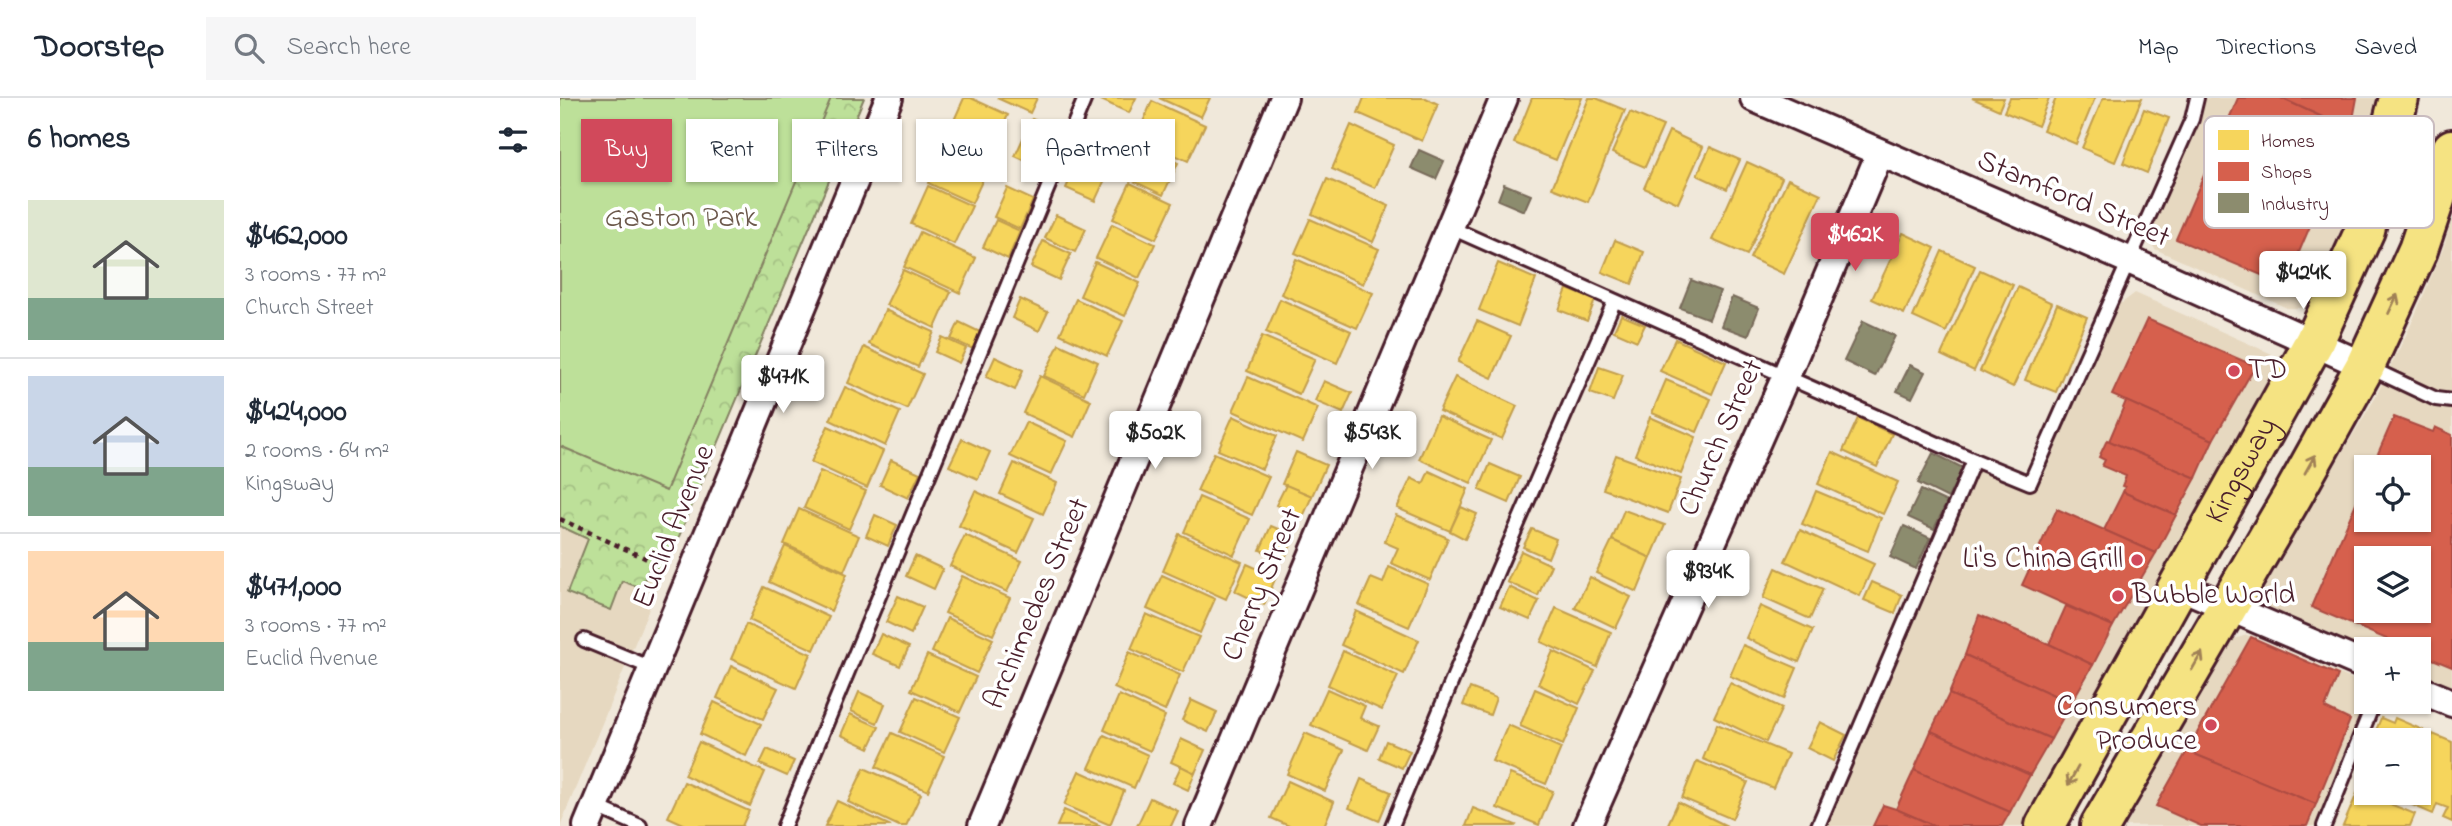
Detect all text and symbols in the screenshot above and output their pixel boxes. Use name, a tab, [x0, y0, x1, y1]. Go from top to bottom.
search box	[206, 17, 696, 80]
text: Doorstep	[35, 24, 164, 72]
icon: search	[230, 29, 268, 67]
text: Search here	[286, 29, 411, 67]
text: Map	[2138, 31, 2179, 66]
text: Directions	[2217, 31, 2316, 66]
text: Saved	[2354, 31, 2417, 66]
legend	[2204, 116, 2434, 228]
text: 6 homes	[28, 118, 131, 162]
chip: Buy	[581, 119, 672, 182]
chip: Rent	[686, 119, 778, 182]
chip: Filters	[792, 119, 902, 182]
chip: New	[916, 119, 1007, 182]
chip: Apartment	[1021, 119, 1175, 182]
icon: filters	[494, 121, 532, 159]
text: Homes	[2261, 129, 2315, 156]
street label: Stamford Street	[1970, 140, 2176, 260]
text: Shops	[2261, 160, 2312, 187]
text: Industry	[2261, 192, 2329, 220]
park label: Gaston Park	[605, 197, 758, 241]
pin: $462K	[1806, 214, 1904, 273]
text: $462,000	[245, 215, 348, 259]
text: $462K	[1827, 219, 1883, 252]
icon: home	[84, 228, 168, 312]
pin: $424K	[2254, 252, 2352, 311]
text: $424K	[2275, 257, 2331, 290]
text: 3 rooms · 77 m²	[245, 259, 387, 292]
text: Church Street	[245, 292, 374, 325]
one-way arrow	[2387, 294, 2400, 315]
place label: TD	[2248, 349, 2287, 393]
street label: Church Street	[1668, 352, 1776, 524]
pin: $471K	[734, 356, 832, 415]
text: $471K	[757, 361, 809, 394]
marker: TD	[2226, 363, 2242, 379]
text: $424,000	[245, 391, 347, 435]
icon: home	[84, 404, 168, 488]
street label: Kingsway	[2195, 410, 2290, 533]
pin: $502K	[1106, 412, 1204, 471]
pin: $543K	[1323, 412, 1421, 471]
text: $502K	[1125, 417, 1185, 450]
text: $543K	[1343, 417, 1401, 450]
text: 2 rooms · 64 m²	[245, 435, 389, 468]
street label: Euclid Avenue	[622, 438, 728, 615]
one-way arrow	[2304, 454, 2317, 475]
map controls	[2354, 455, 2431, 805]
button: locate	[2354, 455, 2431, 532]
text: Kingsway	[245, 468, 334, 501]
street label: Archimedes Street	[974, 491, 1102, 717]
street label: Cherry Street	[1211, 502, 1315, 668]
place label: Li's China Grill	[1962, 538, 2123, 582]
button: layers	[2354, 546, 2431, 623]
pin: $934K	[1659, 550, 1757, 610]
marker: Li's China Grill	[2129, 552, 2145, 568]
text: $934K	[1683, 556, 1733, 589]
text: $471,000	[245, 566, 341, 610]
place label: Bubble World	[2131, 574, 2295, 618]
icon: home	[84, 579, 168, 663]
marker: Bubble World	[2110, 588, 2126, 604]
text: 3 rooms · 77 m²	[245, 610, 387, 643]
button: +	[2354, 637, 2431, 714]
text: Euclid Avenue	[245, 643, 378, 676]
one-way arrow	[2190, 652, 2204, 672]
place label: Consumers Produce	[2057, 686, 2198, 764]
marker: Consumers Produce	[2203, 717, 2219, 733]
button: −	[2354, 728, 2431, 805]
one-way arrow	[2066, 765, 2079, 786]

